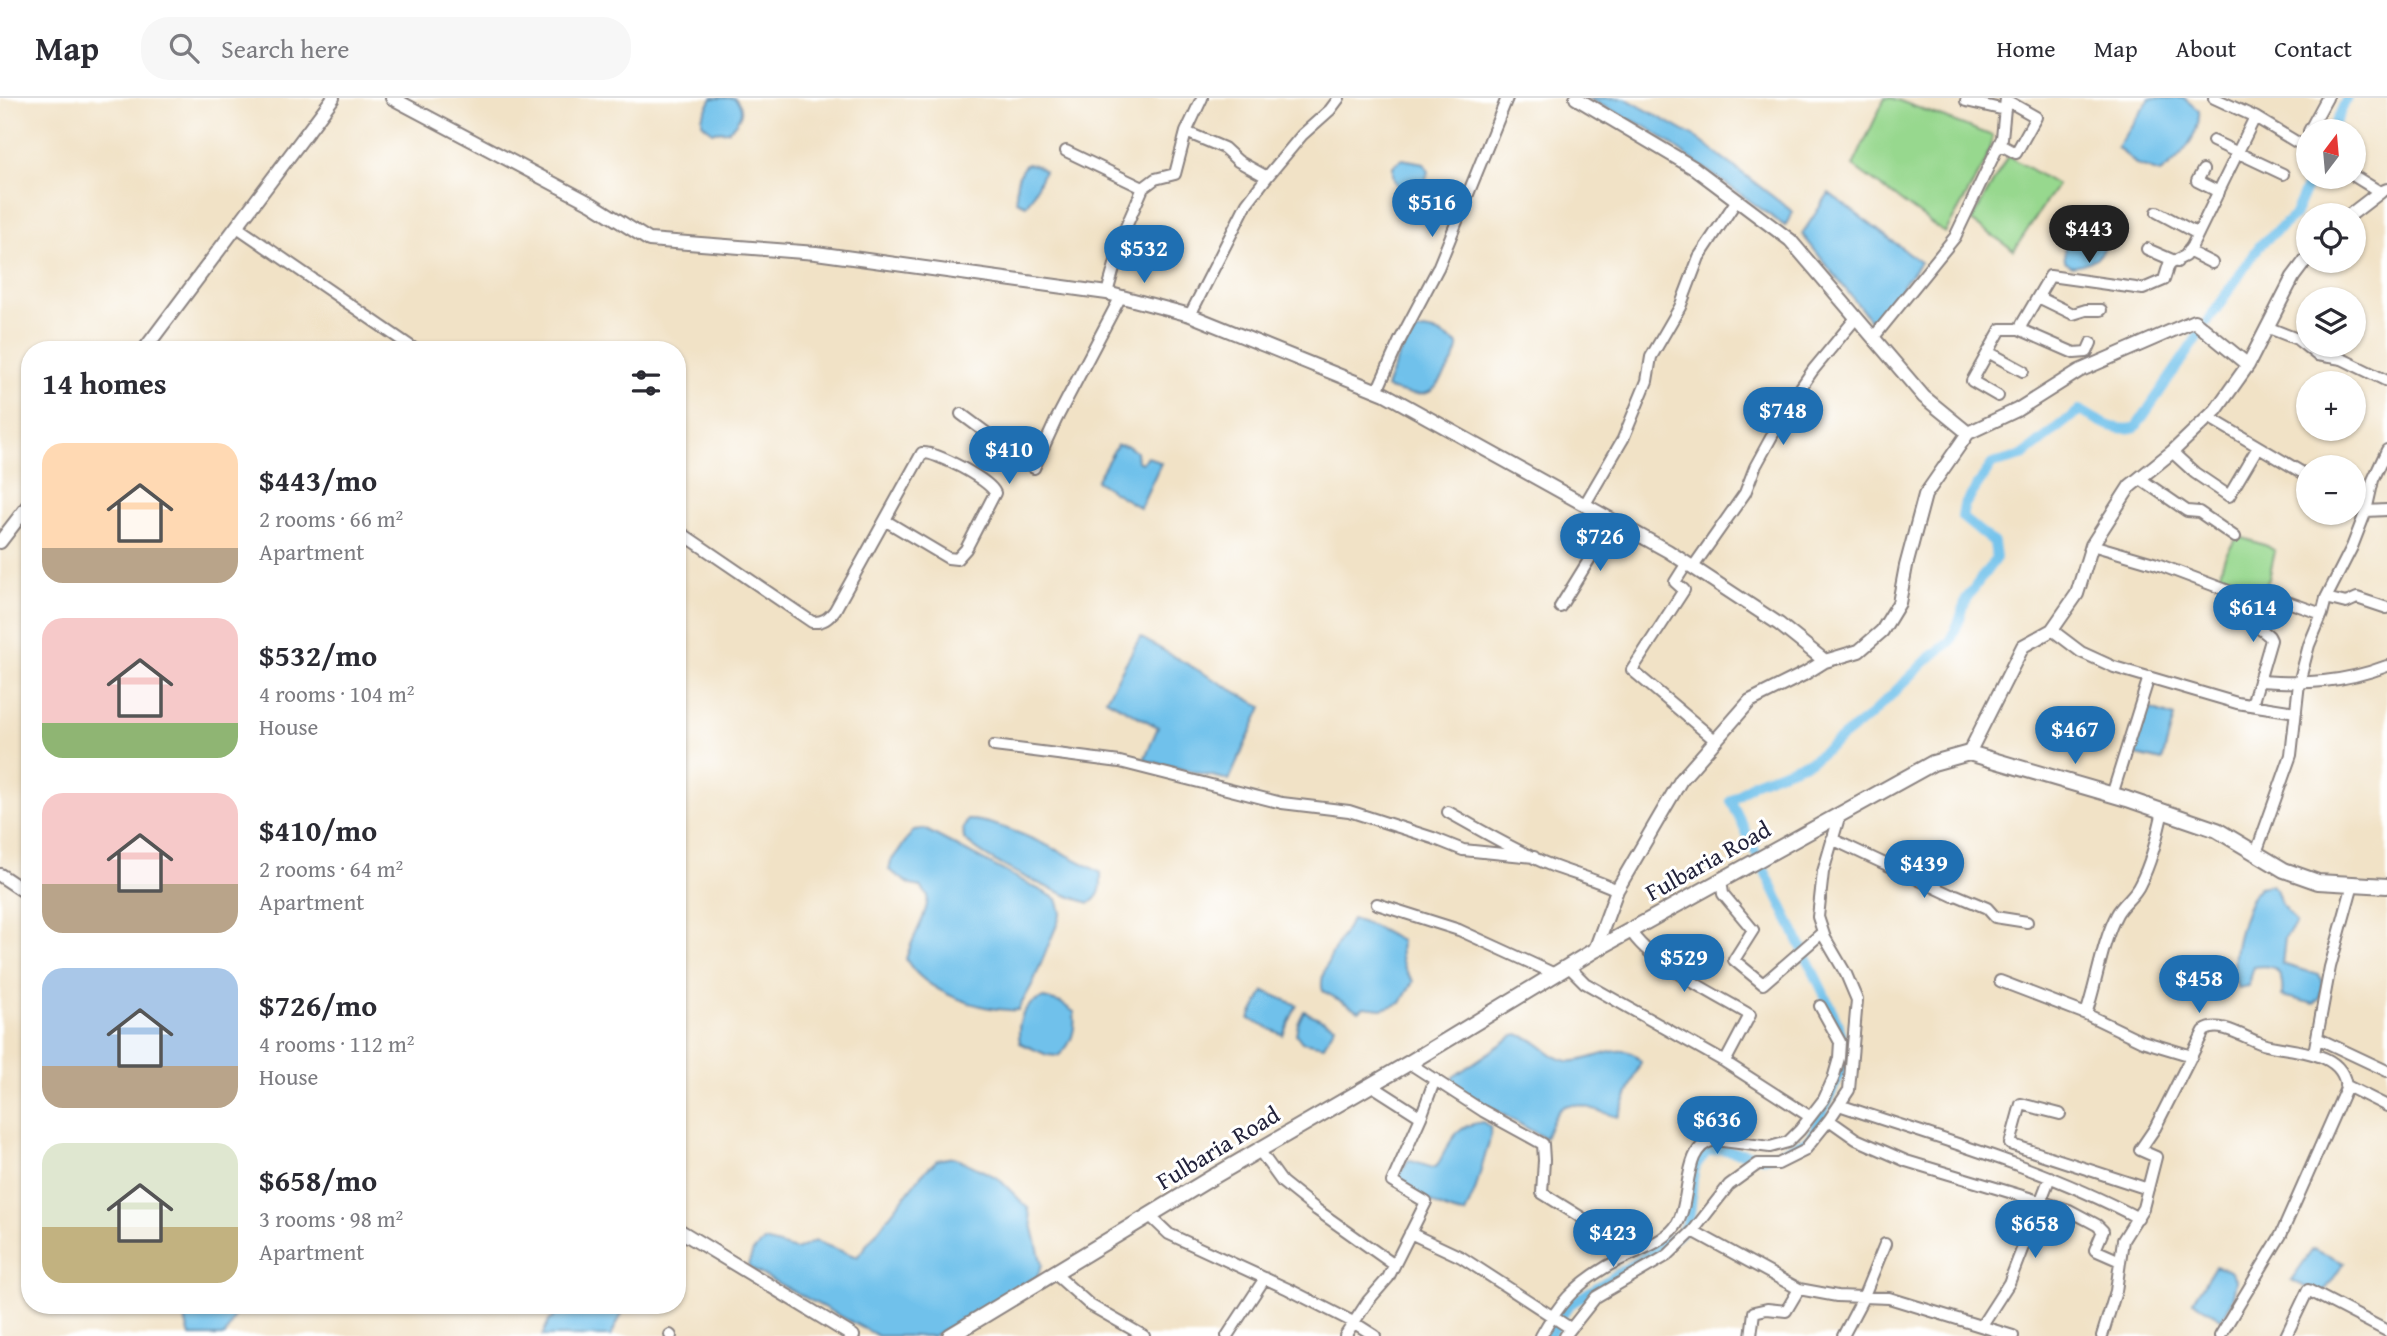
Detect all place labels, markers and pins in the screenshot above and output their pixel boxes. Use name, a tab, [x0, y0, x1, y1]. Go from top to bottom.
pin: $516	[1391, 180, 1473, 239]
pin: $443	[2048, 206, 2130, 265]
pin: $532	[1103, 226, 1185, 285]
pin: $748	[1742, 388, 1824, 447]
pin: $410	[968, 426, 1050, 486]
pin: $726	[1559, 514, 1641, 573]
pin: $614	[2212, 584, 2294, 644]
pin: $467	[2034, 706, 2116, 766]
pin: $439	[1883, 840, 1965, 900]
pin: $529	[1643, 934, 1725, 994]
pin: $458	[2158, 956, 2240, 1015]
pin: $636	[1676, 1096, 1758, 1156]
pin: $658	[1994, 1200, 2076, 1260]
pin: $423	[1572, 1210, 1654, 1269]

